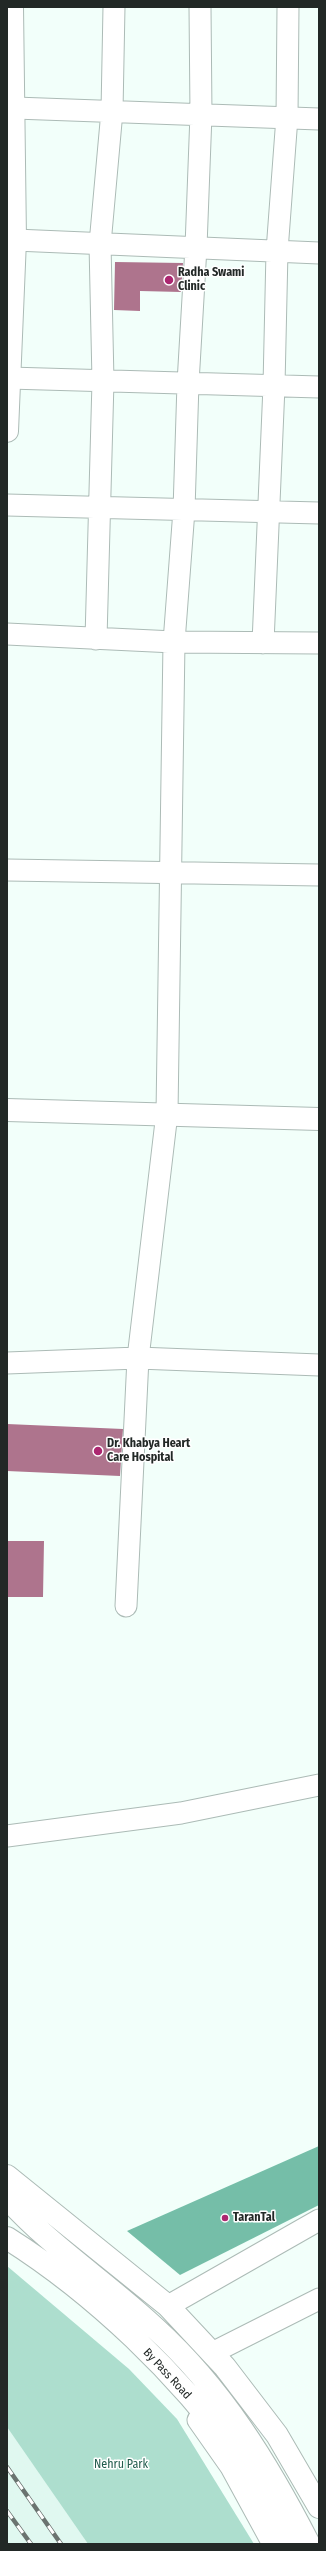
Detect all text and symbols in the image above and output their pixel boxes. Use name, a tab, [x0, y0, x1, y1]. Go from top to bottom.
place label: Radha Swami Clinic	[178, 266, 244, 294]
marker: Radha Swami Clinic	[163, 274, 175, 286]
place label: Dr. Khabya Heart Care Hospital	[107, 1437, 190, 1465]
marker: Dr. Khabya Heart Care Hospital	[92, 1445, 104, 1457]
place label: TaranTal	[233, 2211, 275, 2225]
marker: TaranTal	[220, 2213, 230, 2223]
street label: By Pass Road	[140, 2346, 194, 2402]
park label: Nehru Park	[94, 2458, 148, 2472]

